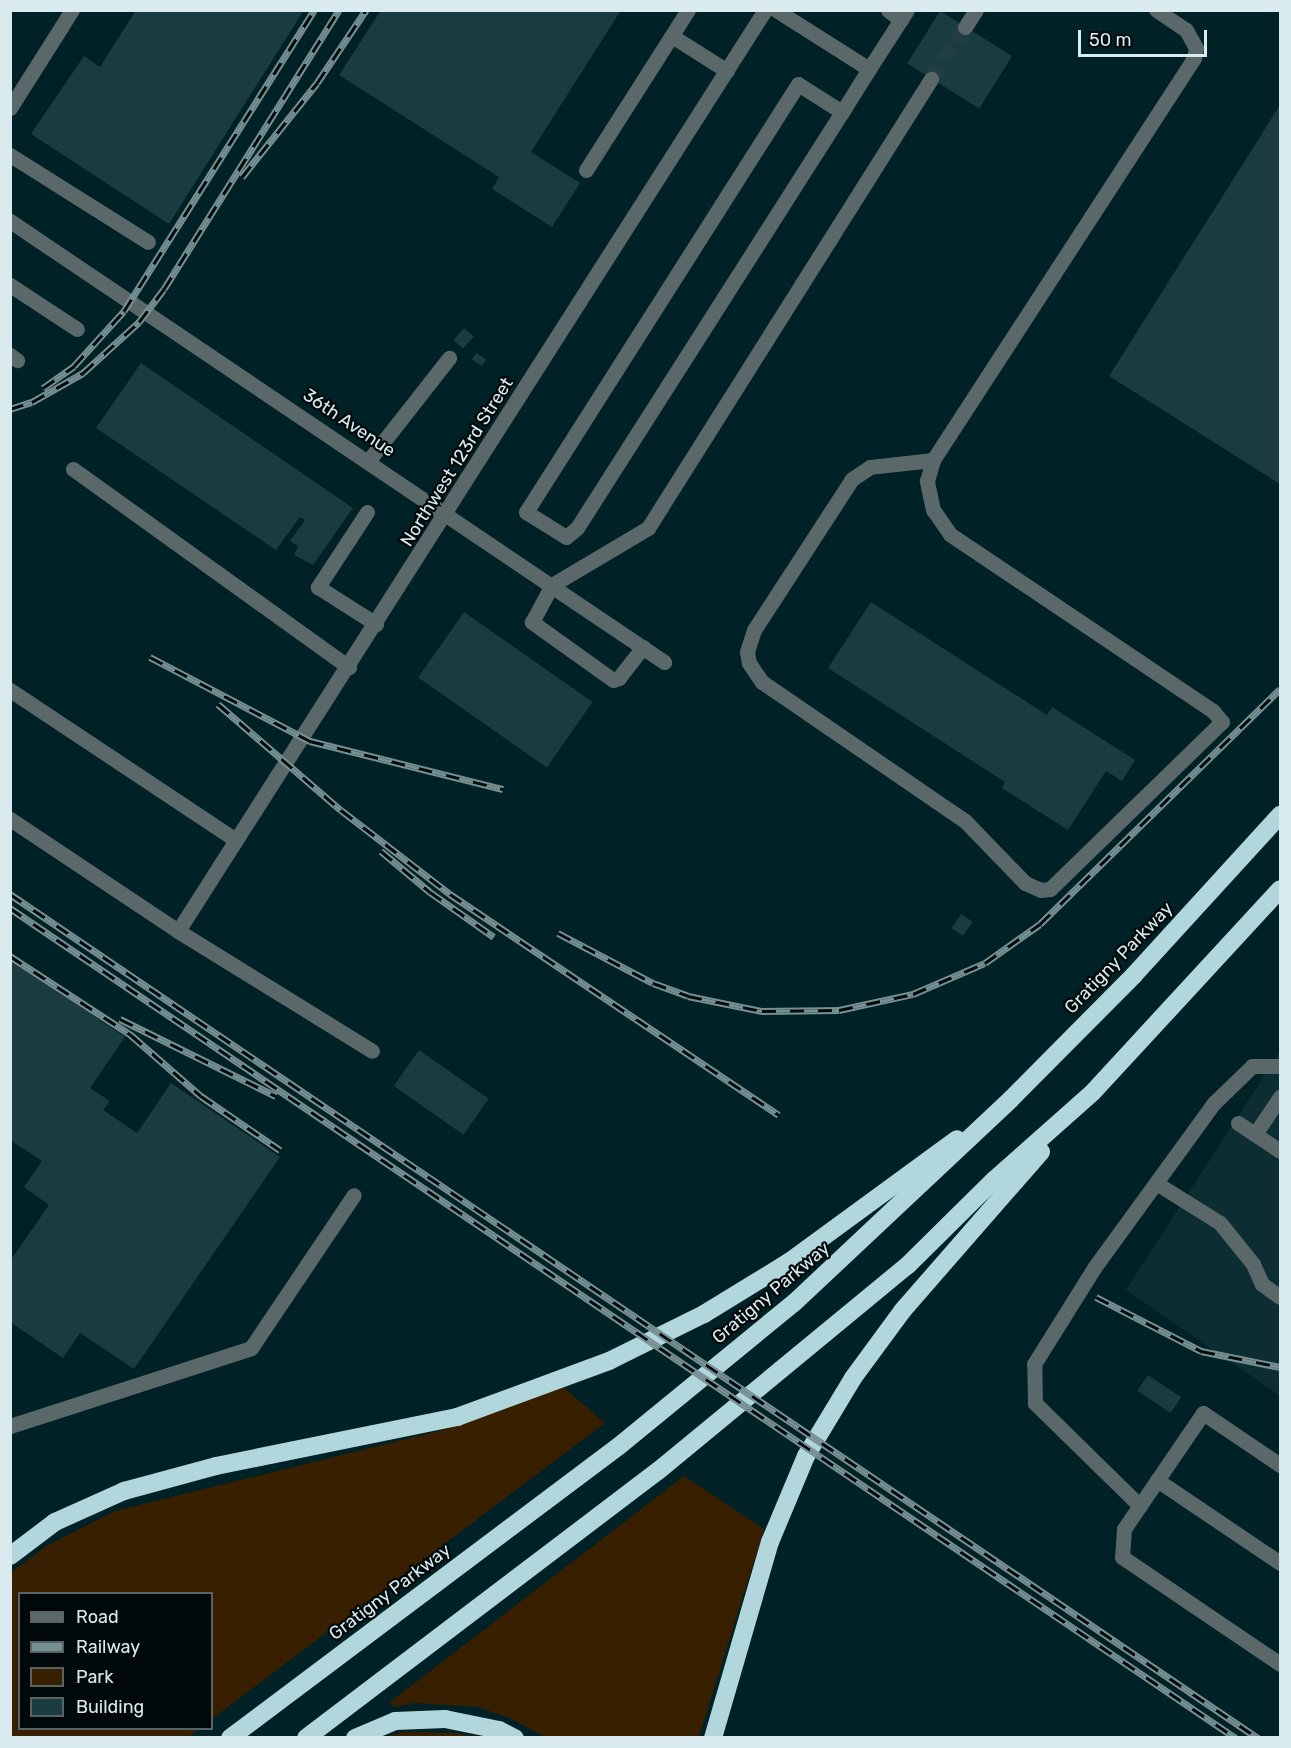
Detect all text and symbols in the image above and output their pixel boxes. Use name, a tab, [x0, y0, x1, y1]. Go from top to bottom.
scale bar	[1081, 18, 1210, 56]
text: 50 m	[1089, 29, 1132, 51]
street label: Northwest 123rd Street	[396, 373, 518, 551]
street label: 36th Avenue	[299, 384, 399, 462]
street label: Gratigny Parkway	[1060, 898, 1178, 1018]
street label: Gratigny Parkway	[708, 1237, 834, 1349]
street label: Gratigny Parkway	[325, 1539, 455, 1645]
legend	[18, 1592, 213, 1730]
text: Road	[76, 1606, 119, 1628]
text: Railway	[76, 1636, 140, 1658]
text: Park	[76, 1666, 113, 1688]
text: Building	[76, 1696, 144, 1718]

